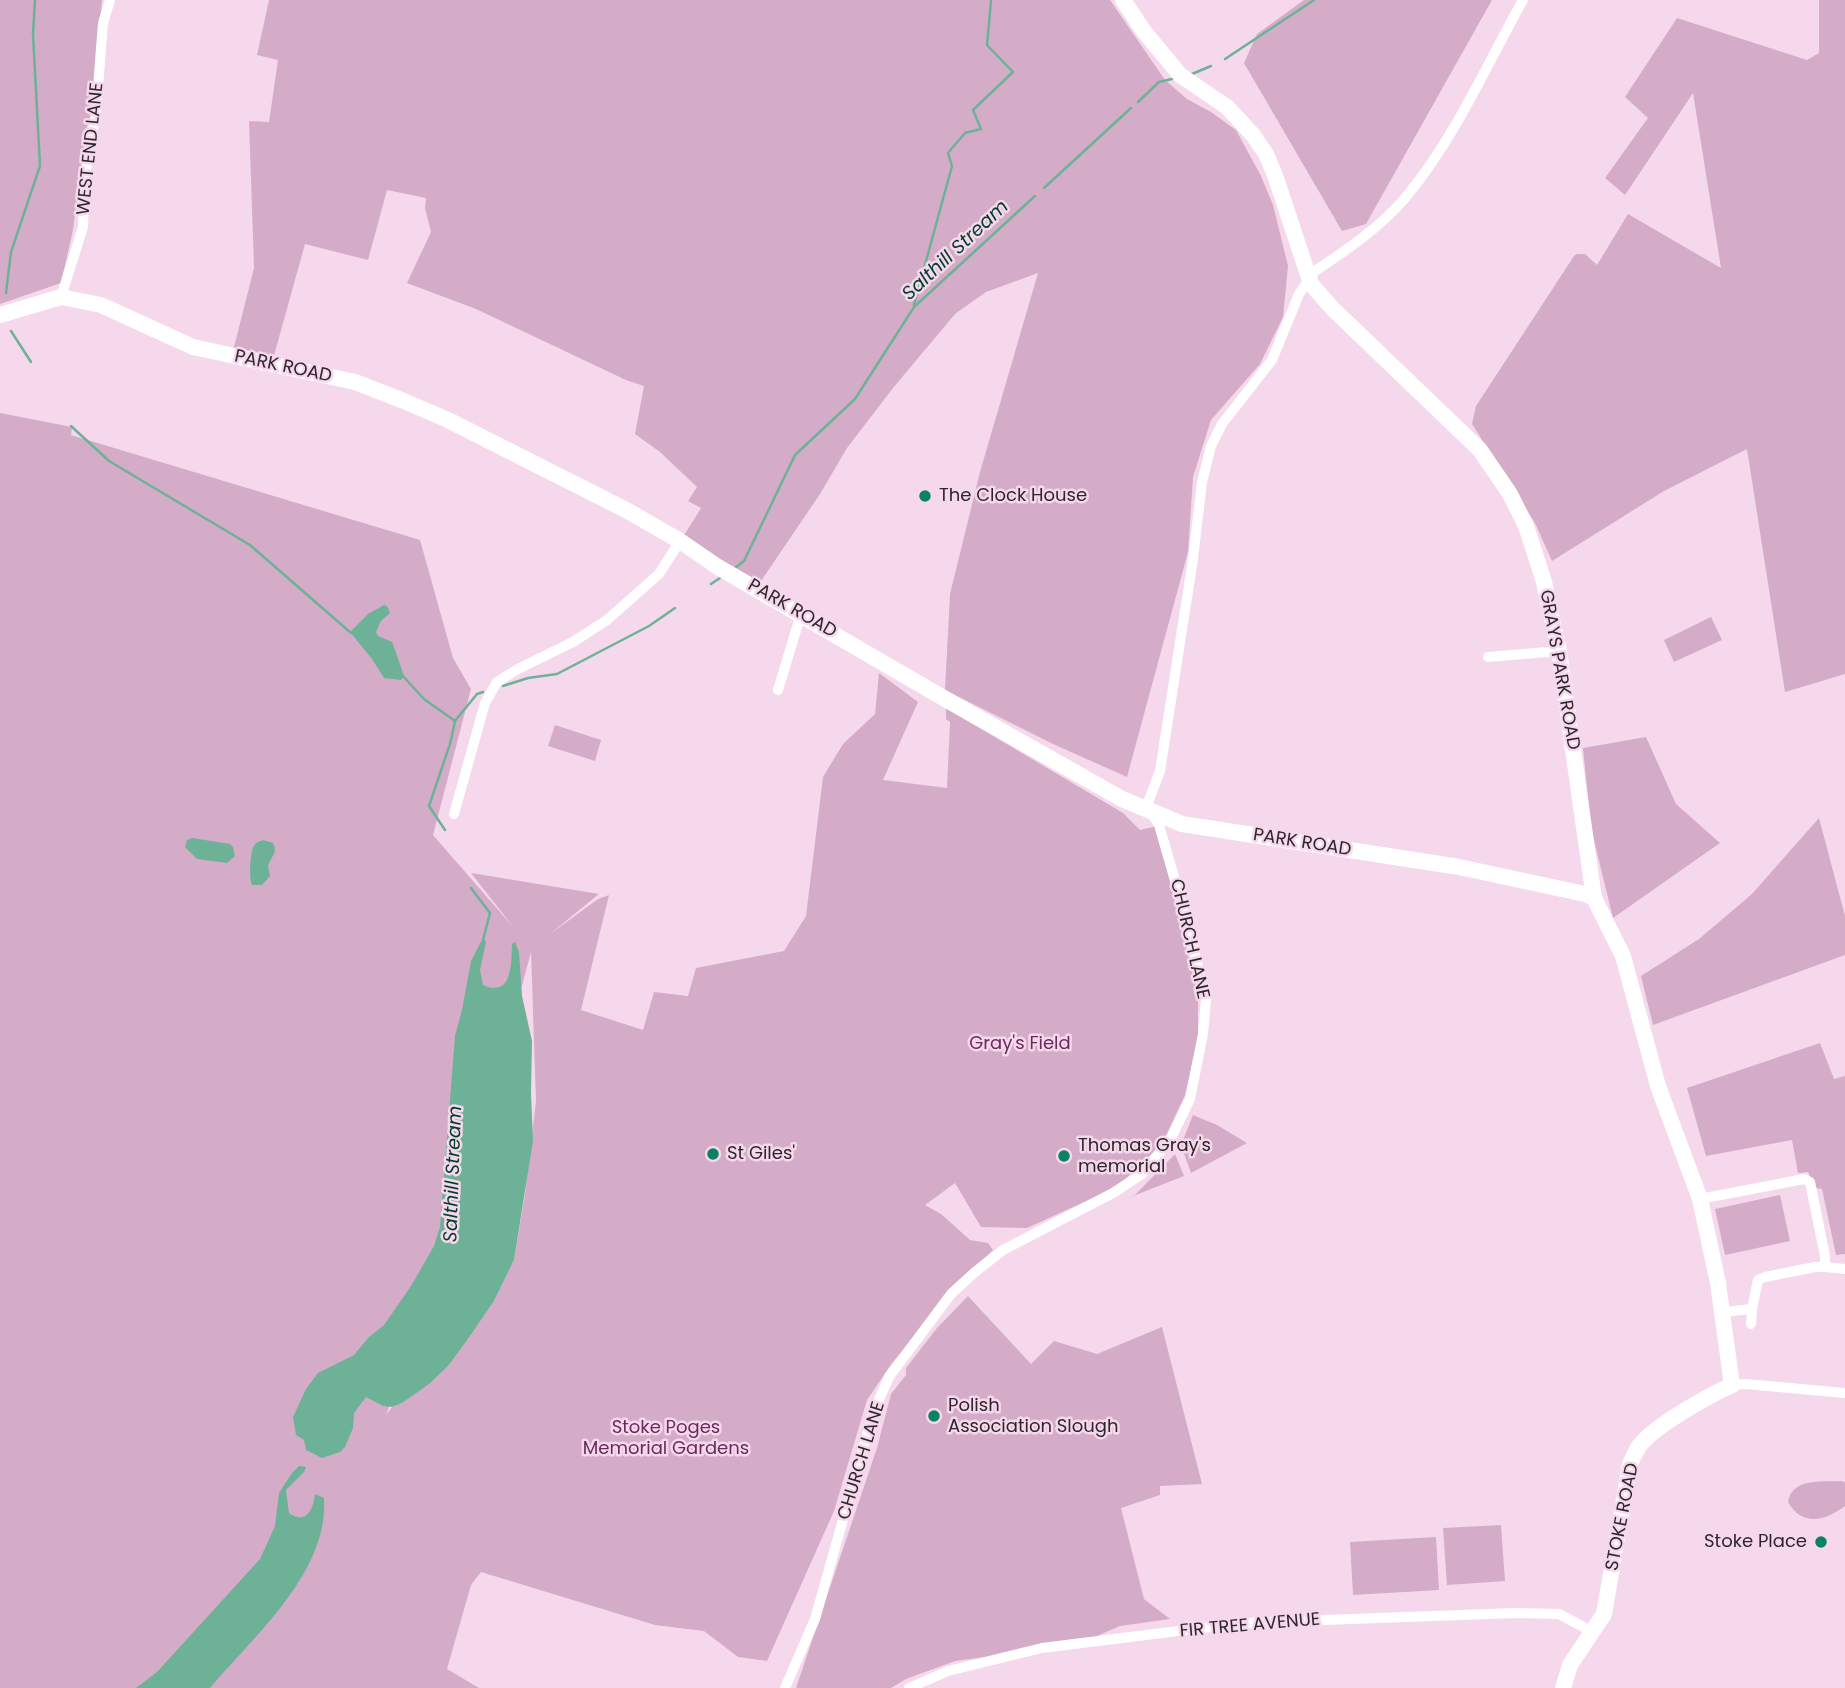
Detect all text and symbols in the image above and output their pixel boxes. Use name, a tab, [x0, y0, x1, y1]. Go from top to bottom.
street label: WEST END LANE	[73, 82, 109, 216]
water label: Salthill Stream	[898, 196, 1014, 306]
street label: PARK ROAD	[232, 346, 334, 388]
place label: The Clock House	[939, 485, 1087, 507]
marker: The Clock House	[917, 488, 933, 504]
street label: PARK ROAD	[744, 575, 840, 643]
street label: GRAYS PARK ROAD	[1534, 588, 1584, 752]
street label: PARK ROAD	[1251, 825, 1353, 861]
street label: CHURCH LANE	[1165, 877, 1213, 1001]
park label: Gray's Field	[969, 1033, 1071, 1055]
water label: Salthill Stream	[440, 1105, 468, 1243]
place label: Thomas Gray's memorial	[1078, 1135, 1211, 1178]
place label: St Giles'	[727, 1143, 795, 1165]
marker: St Giles'	[705, 1146, 721, 1162]
marker: Thomas Gray's memorial	[1056, 1148, 1072, 1164]
place label: Polish Association Slough	[948, 1395, 1119, 1438]
street label: CHURCH LANE	[834, 1399, 890, 1523]
marker: Polish Association Slough	[926, 1408, 942, 1424]
park label: Stoke Poges Memorial Gardens	[583, 1417, 749, 1460]
street label: STOKE ROAD	[1602, 1461, 1644, 1573]
place label: Stoke Place	[1704, 1531, 1807, 1553]
marker: Stoke Place	[1813, 1534, 1829, 1550]
street label: FIR TREE AVENUE	[1179, 1609, 1321, 1643]

